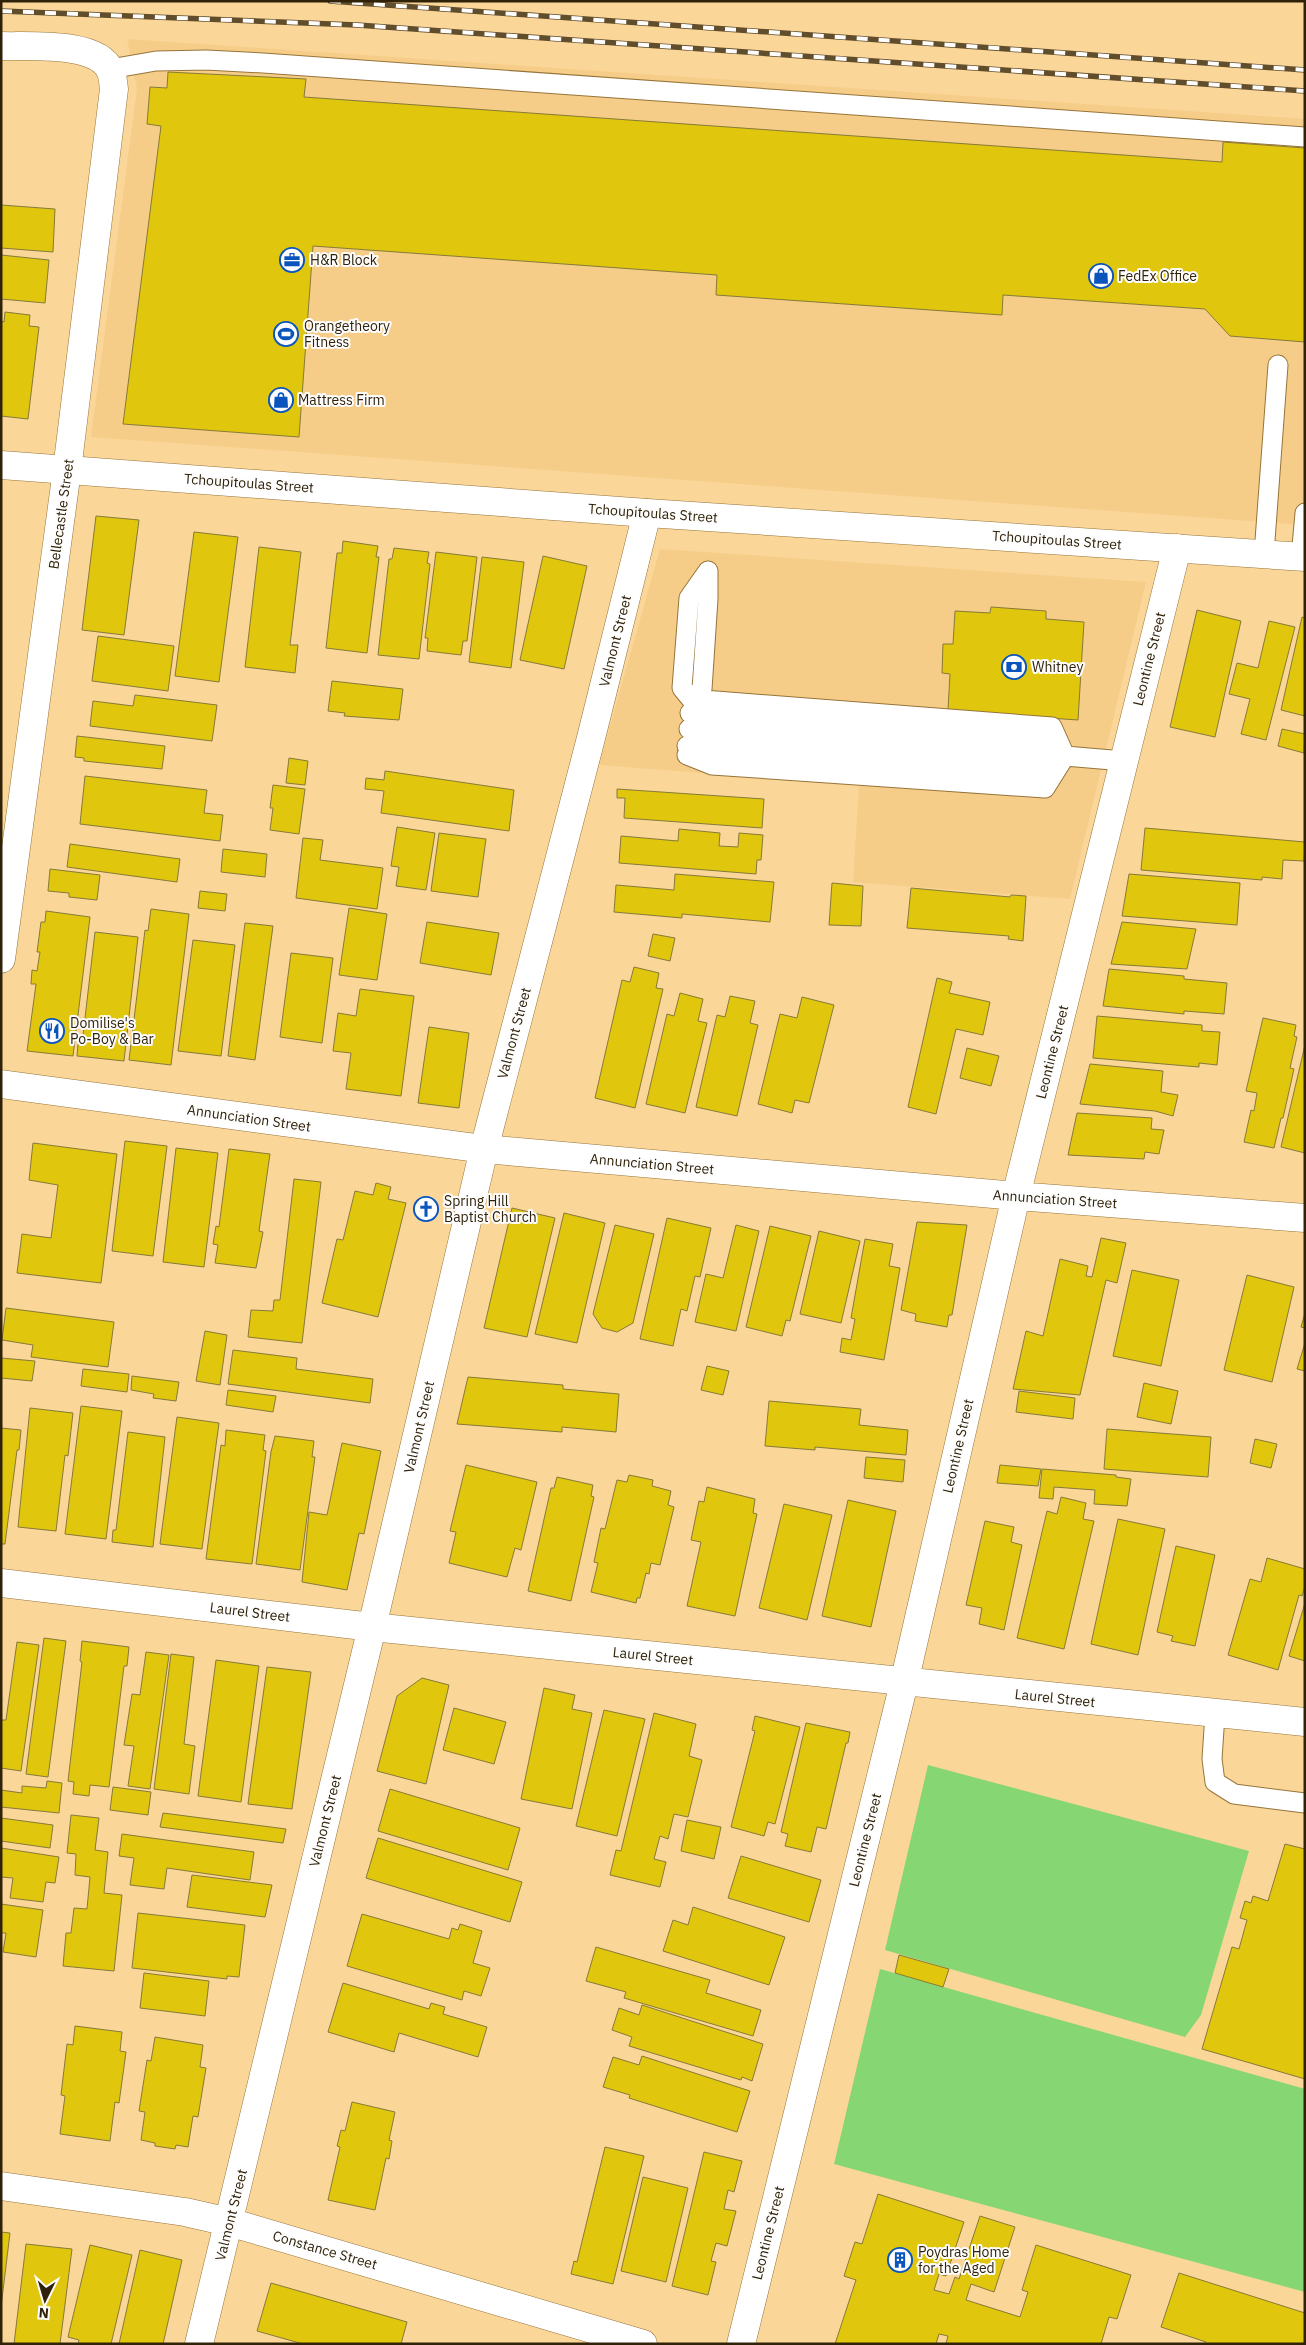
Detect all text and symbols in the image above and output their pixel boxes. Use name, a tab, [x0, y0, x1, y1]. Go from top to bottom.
office icon: H&R Block	[279, 247, 305, 273]
place label: H&R Block	[310, 251, 378, 269]
shop icon: FedEx Office	[1088, 263, 1114, 289]
place label: FedEx Office	[1118, 267, 1197, 285]
place label: Orangetheory Fitness	[304, 317, 390, 351]
sports icon: Orangetheory Fitness	[273, 321, 299, 347]
shop icon: Mattress Firm	[268, 387, 294, 413]
place label: Mattress Firm	[298, 391, 385, 409]
street label: Bellecastle Street	[44, 458, 78, 570]
street label: Tchoupitoulas Street	[184, 469, 315, 497]
street label: Tchoupitoulas Street	[588, 499, 719, 527]
street label: Tchoupitoulas Street	[992, 526, 1123, 554]
street label: Valmont Street	[595, 593, 635, 689]
street label: Leontine Street	[1129, 610, 1169, 708]
bank icon: Whitney	[1001, 654, 1027, 680]
place label: Whitney	[1032, 658, 1083, 676]
street label: Valmont Street	[493, 985, 535, 1081]
street label: Leontine Street	[1032, 1003, 1072, 1101]
place label: Domilise's Po-Boy & Bar	[70, 1014, 154, 1048]
restaurant icon: Domilise's Po-Boy & Bar	[39, 1018, 65, 1044]
street label: Annunciation Street	[186, 1100, 312, 1136]
street label: Annunciation Street	[589, 1150, 715, 1178]
street label: Annunciation Street	[992, 1186, 1118, 1212]
place label: Spring Hill Baptist Church	[444, 1192, 537, 1226]
church icon: Spring Hill Baptist Church	[413, 1196, 439, 1222]
street label: Valmont Street	[400, 1379, 438, 1475]
street label: Leontine Street	[938, 1397, 978, 1495]
street label: Laurel Street	[209, 1598, 291, 1626]
street label: Laurel Street	[612, 1643, 694, 1669]
street label: Laurel Street	[1014, 1685, 1096, 1711]
street label: Valmont Street	[305, 1773, 345, 1869]
street label: Leontine Street	[845, 1791, 885, 1889]
street label: Valmont Street	[211, 2167, 251, 2263]
street label: Leontine Street	[748, 2184, 788, 2282]
street label: Constance Street	[271, 2226, 379, 2274]
place label: Poydras Home for the Aged	[918, 2243, 1010, 2277]
building icon: Poydras Home for the Aged	[887, 2247, 913, 2273]
north arrow	[20, 2275, 70, 2325]
text: N	[38, 2304, 50, 2322]

